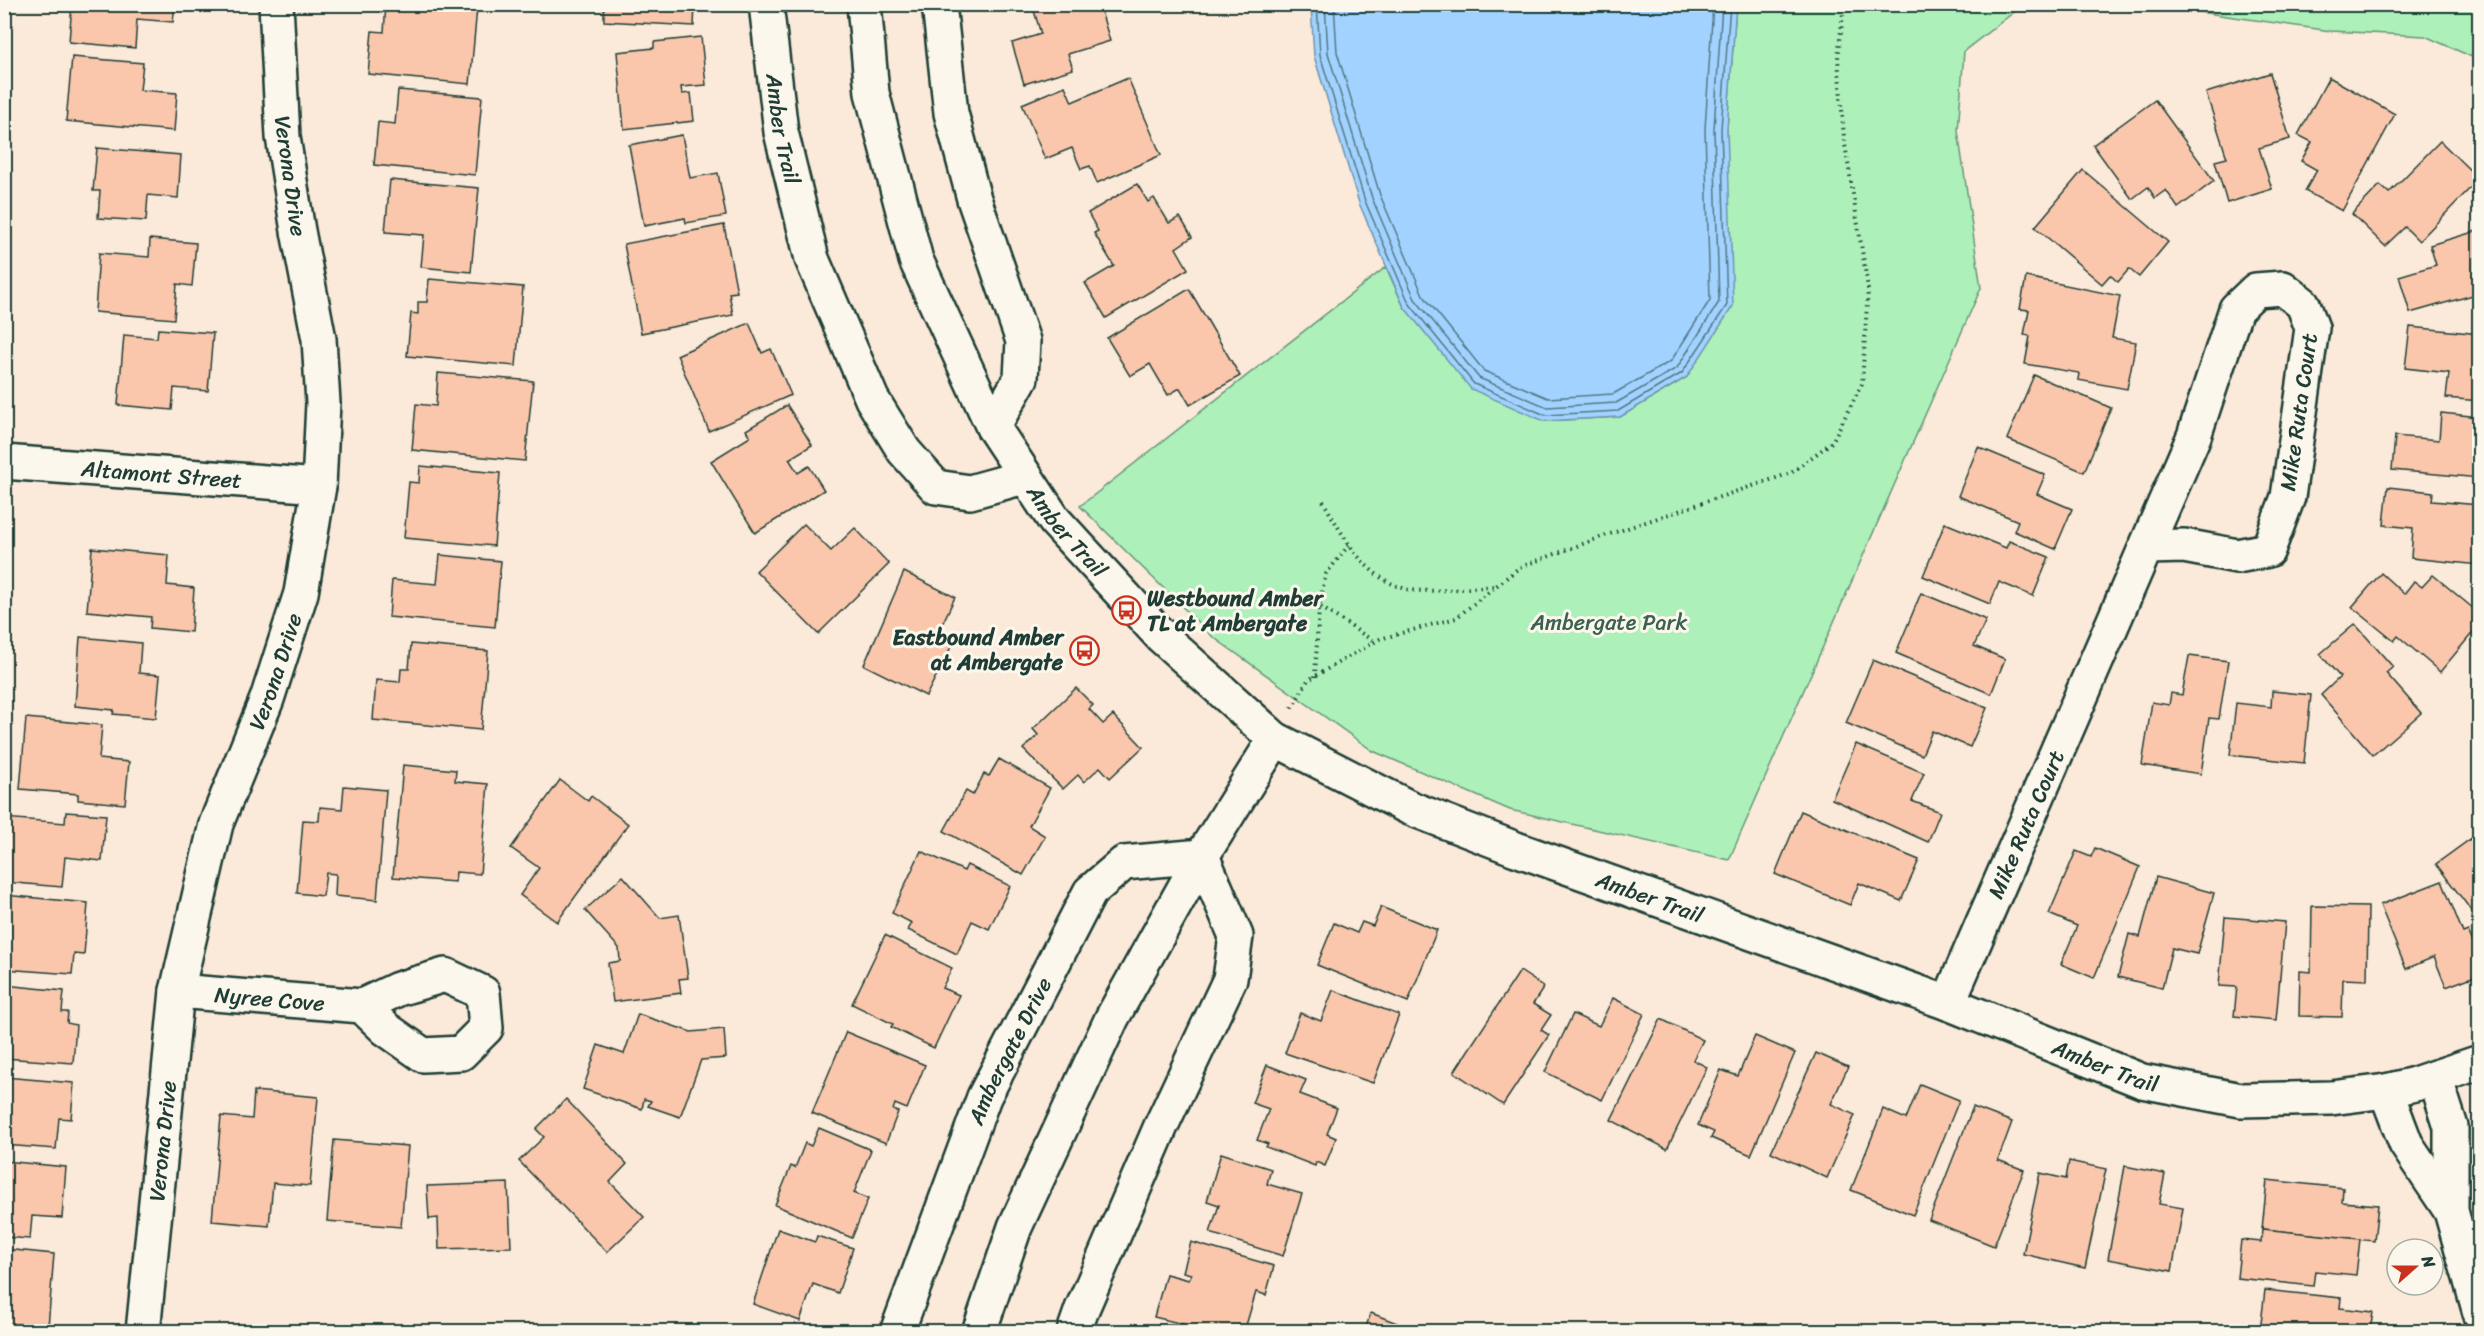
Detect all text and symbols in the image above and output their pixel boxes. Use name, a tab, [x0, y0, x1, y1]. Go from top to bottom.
street label: Amber Trail	[754, 70, 812, 189]
street label: Verona Drive	[263, 113, 318, 239]
street label: Mike Ruta Court	[2268, 330, 2329, 494]
street label: Altamont Street	[79, 449, 243, 500]
street label: Amber Trail	[1015, 476, 1118, 588]
place label: Westbound Amber TL at Ambergate	[1147, 579, 1325, 643]
bus stop icon: Westbound Amber TL at Ambergate	[1110, 595, 1142, 627]
park label: Ambergate Park	[1530, 603, 1688, 642]
street label: Verona Drive	[237, 608, 313, 736]
place label: Eastbound Amber at Ambergate	[892, 618, 1065, 682]
bus stop icon: Eastbound Amber at Ambergate	[1068, 634, 1100, 666]
street label: Mike Ruta Court	[1977, 743, 2076, 905]
street label: Amber Trail	[1590, 860, 1710, 935]
street label: Ambergate Drive	[956, 970, 1063, 1131]
street label: Nyree Cove	[213, 975, 326, 1023]
street label: Amber Trail	[2045, 1027, 2162, 1104]
street label: Verona Drive	[137, 1079, 188, 1203]
north arrow	[2385, 1237, 2445, 1297]
text: N	[2413, 1250, 2444, 1273]

